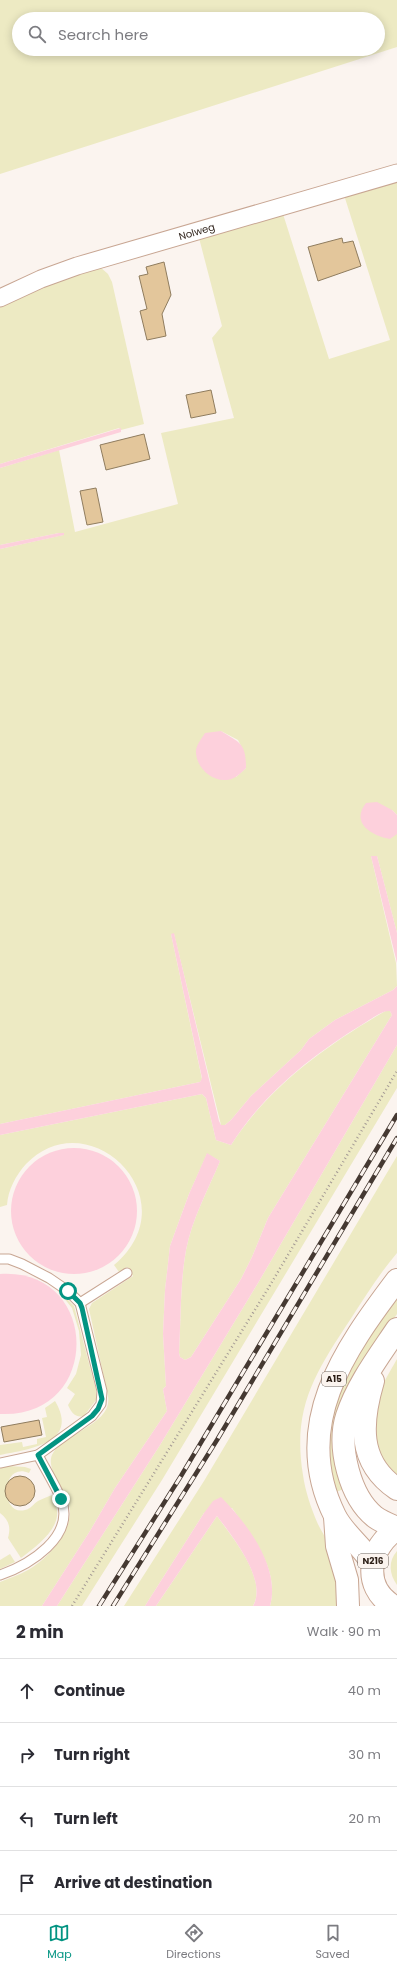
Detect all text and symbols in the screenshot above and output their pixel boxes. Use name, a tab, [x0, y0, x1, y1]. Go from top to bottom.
search box	[12, 12, 385, 56]
icon: search	[26, 23, 48, 45]
text: Search here	[58, 24, 148, 45]
street label: Nolweg	[177, 219, 217, 244]
route start	[59, 1282, 77, 1300]
road number: A15	[322, 1372, 346, 1386]
route end	[52, 1490, 70, 1508]
road number: N216	[358, 1554, 388, 1568]
text: 2 min	[16, 1620, 64, 1644]
text: Walk · 90 m	[307, 1622, 381, 1641]
icon: ahead	[16, 1680, 38, 1702]
text: Continue	[54, 1680, 125, 1701]
text: 40 m	[348, 1681, 381, 1700]
icon: right	[16, 1744, 38, 1766]
text: Turn right	[54, 1744, 130, 1765]
text: 30 m	[348, 1745, 381, 1764]
icon: left	[16, 1808, 38, 1830]
text: Turn left	[54, 1808, 118, 1829]
text: 20 m	[348, 1809, 381, 1828]
icon: arrive	[16, 1872, 38, 1894]
text: Arrive at destination	[54, 1872, 212, 1893]
tab: Map	[47, 1922, 72, 1963]
tab: Directions	[166, 1922, 221, 1963]
tab: Saved	[315, 1922, 350, 1963]

